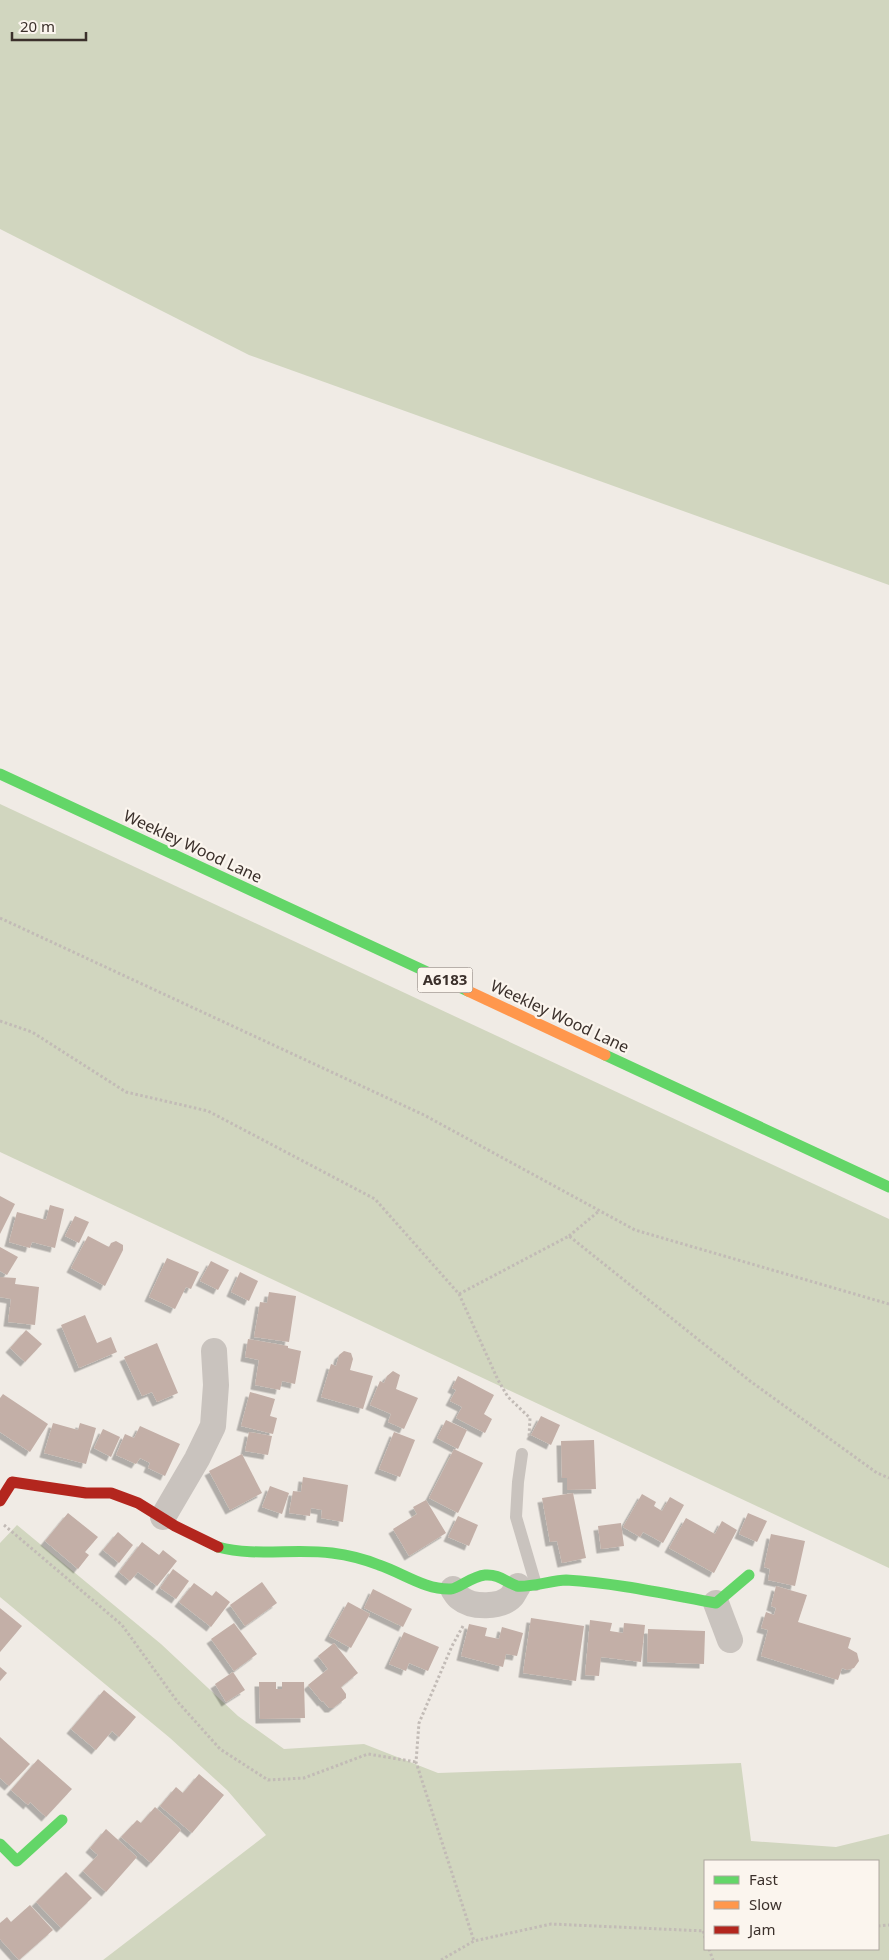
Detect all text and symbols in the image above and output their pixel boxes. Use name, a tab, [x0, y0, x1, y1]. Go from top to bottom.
scale bar	[12, 10, 86, 42]
text: 20 m	[20, 16, 55, 36]
street label: Weekley Wood Lane	[120, 804, 266, 888]
road number: A6183	[418, 968, 472, 992]
street label: Weekley Wood Lane	[487, 974, 633, 1058]
legend	[704, 1860, 879, 1950]
text: Fast	[749, 1869, 778, 1889]
text: Slow	[749, 1894, 782, 1914]
text: Jam	[747, 1919, 776, 1939]

